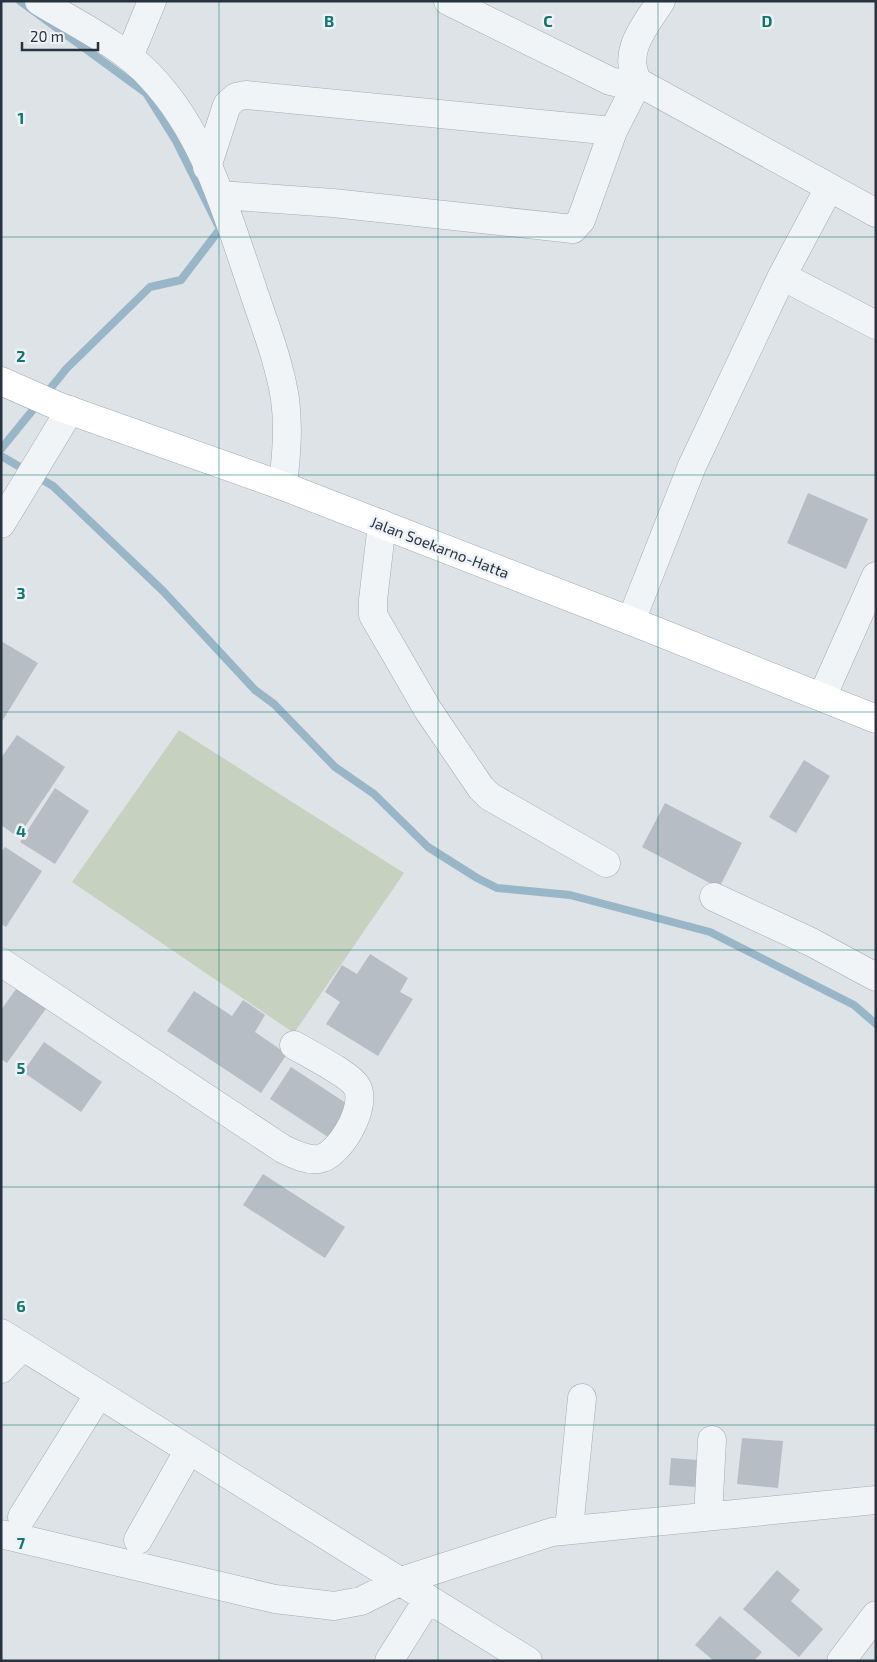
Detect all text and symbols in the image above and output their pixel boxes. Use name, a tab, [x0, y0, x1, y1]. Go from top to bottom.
text: B	[324, 11, 334, 30]
text: C	[543, 11, 553, 30]
text: D	[762, 11, 773, 30]
scale bar	[22, 20, 99, 52]
text: 20 m	[30, 27, 64, 45]
text: 1	[18, 108, 24, 127]
text: 2	[16, 346, 26, 365]
street label: Jalan Soekarno-Hatta	[368, 512, 512, 582]
text: 3	[16, 583, 26, 602]
text: 4	[16, 821, 26, 840]
text: 5	[17, 1058, 26, 1077]
text: 6	[16, 1296, 26, 1315]
text: 7	[17, 1533, 26, 1552]

